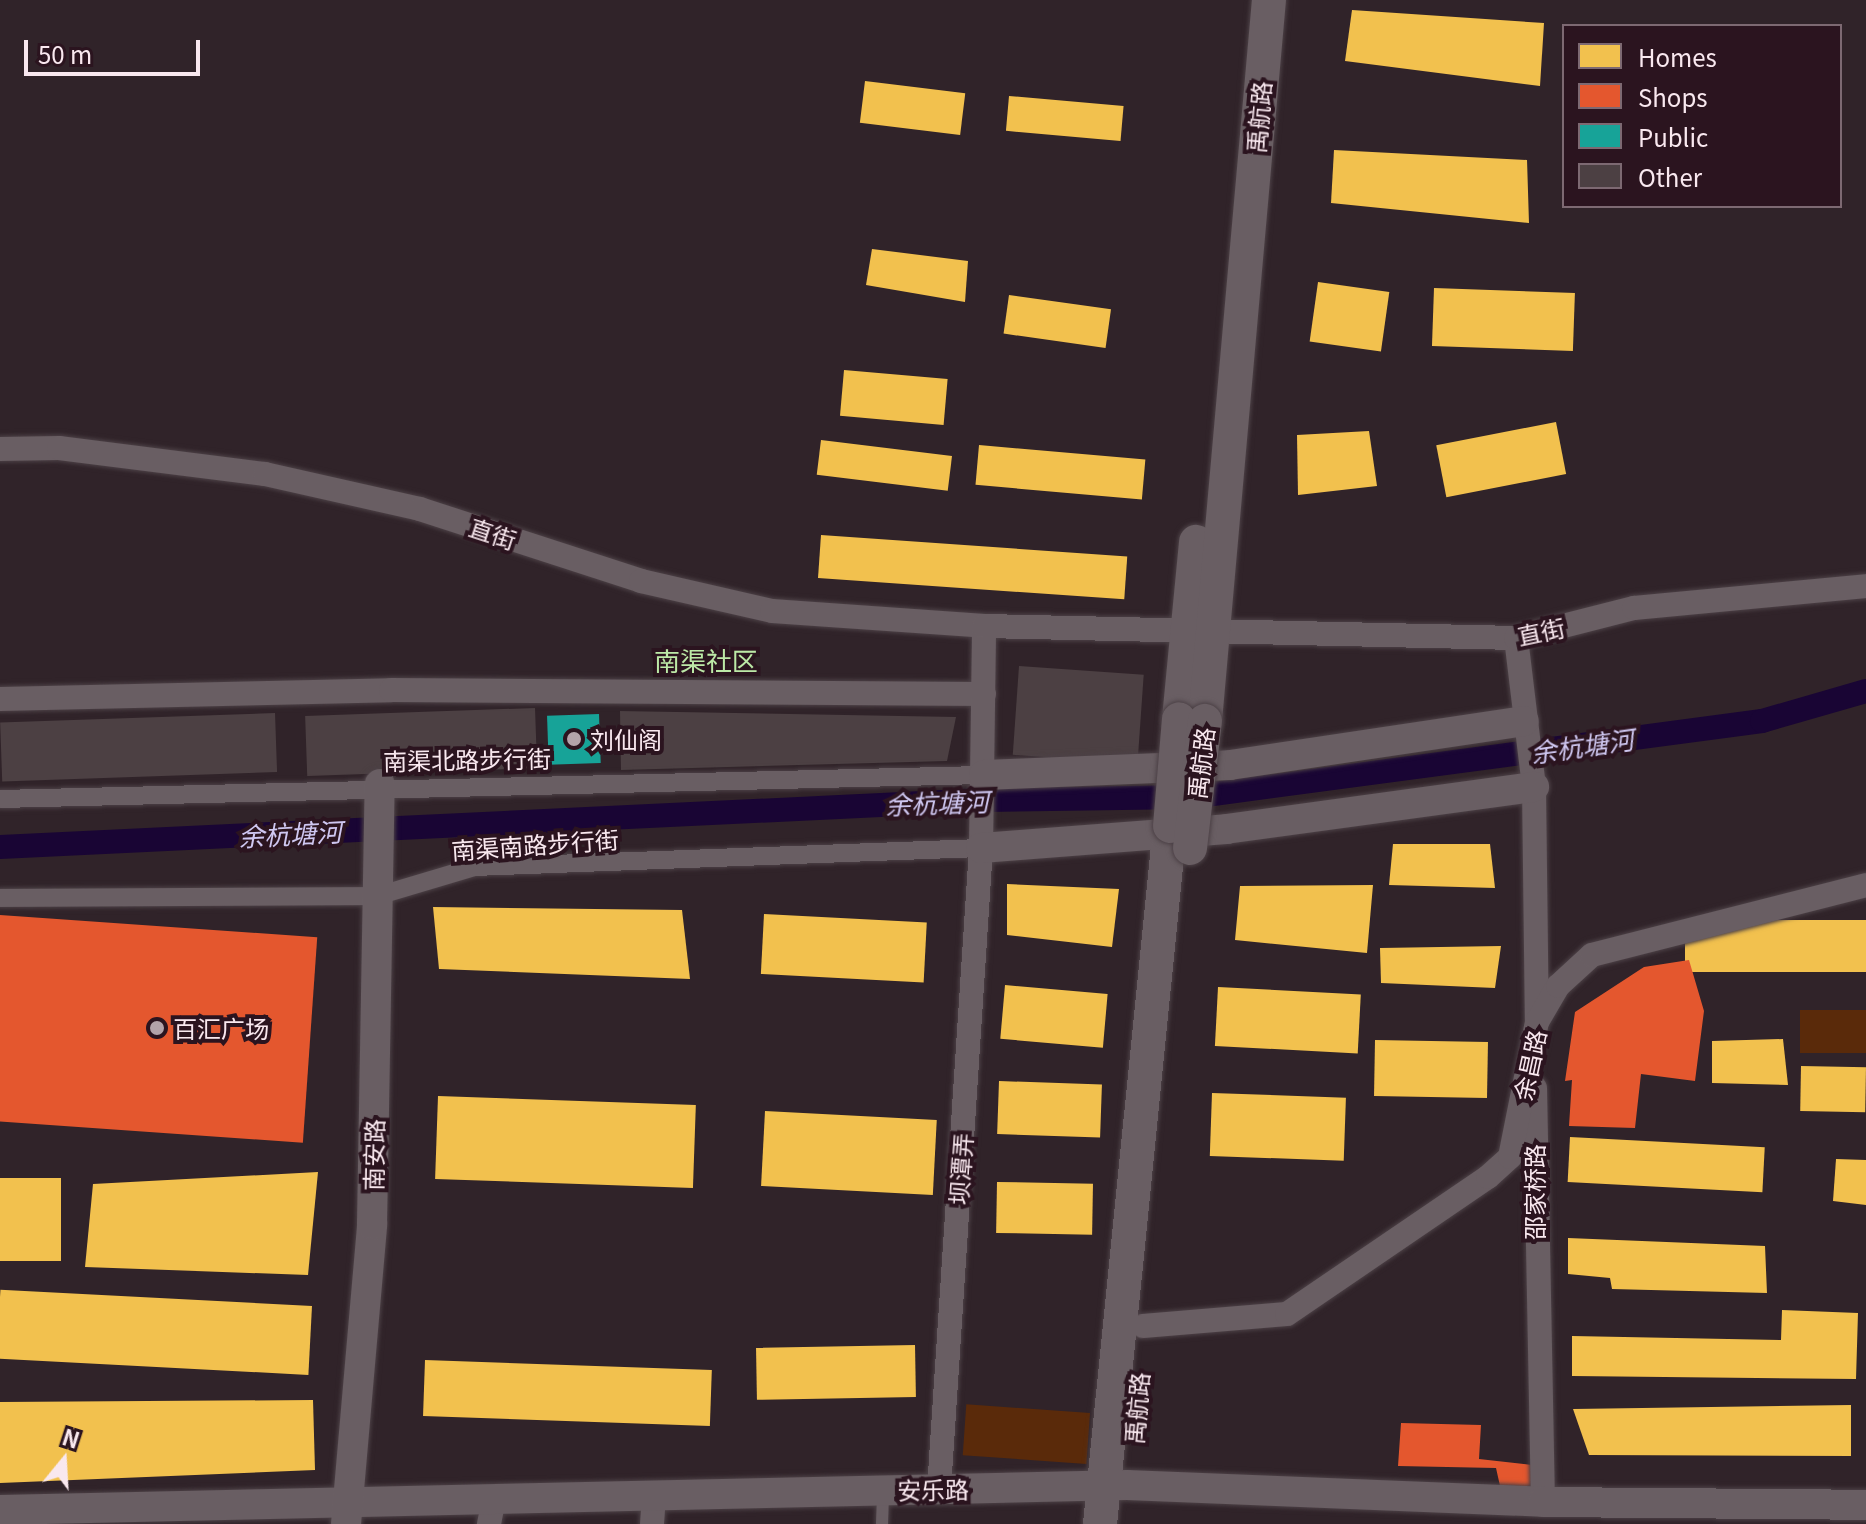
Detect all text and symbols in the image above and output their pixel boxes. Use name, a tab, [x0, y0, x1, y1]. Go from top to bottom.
scale bar	[28, 24, 204, 74]
legend	[1562, 24, 1842, 208]
text: 50 m	[38, 36, 92, 71]
text: Homes	[1638, 39, 1717, 74]
text: Shops	[1638, 79, 1707, 114]
street label: 禹航路	[1241, 80, 1275, 154]
text: Public	[1638, 119, 1708, 154]
text: Other	[1638, 159, 1702, 194]
street label: 直街	[466, 512, 520, 554]
street label: 直街	[1515, 612, 1567, 650]
district label: 南渠社区	[654, 644, 758, 676]
water label: 余杭塘河	[1528, 722, 1636, 768]
place label: 刘仙阁	[590, 725, 662, 753]
street label: 禹航路	[1181, 726, 1219, 800]
marker: 刘仙阁	[565, 730, 583, 748]
street label: 南渠北路步行街	[383, 743, 551, 775]
water label: 余杭塘河	[884, 785, 990, 819]
water label: 余杭塘河	[237, 815, 343, 851]
street label: 南渠南路步行街	[450, 824, 620, 864]
place label: 百汇广场	[173, 1014, 269, 1042]
marker: 百汇广场	[148, 1019, 166, 1037]
street label: 余昌路	[1507, 1027, 1551, 1103]
street label: 南安路	[358, 1119, 388, 1191]
street label: 坝潭弄	[943, 1132, 977, 1206]
street label: 邵家桥路	[1520, 1144, 1548, 1240]
street label: 禹航路	[1119, 1371, 1153, 1445]
text: N	[59, 1419, 84, 1455]
north arrow	[24, 1420, 104, 1500]
street label: 安乐路	[897, 1474, 969, 1504]

